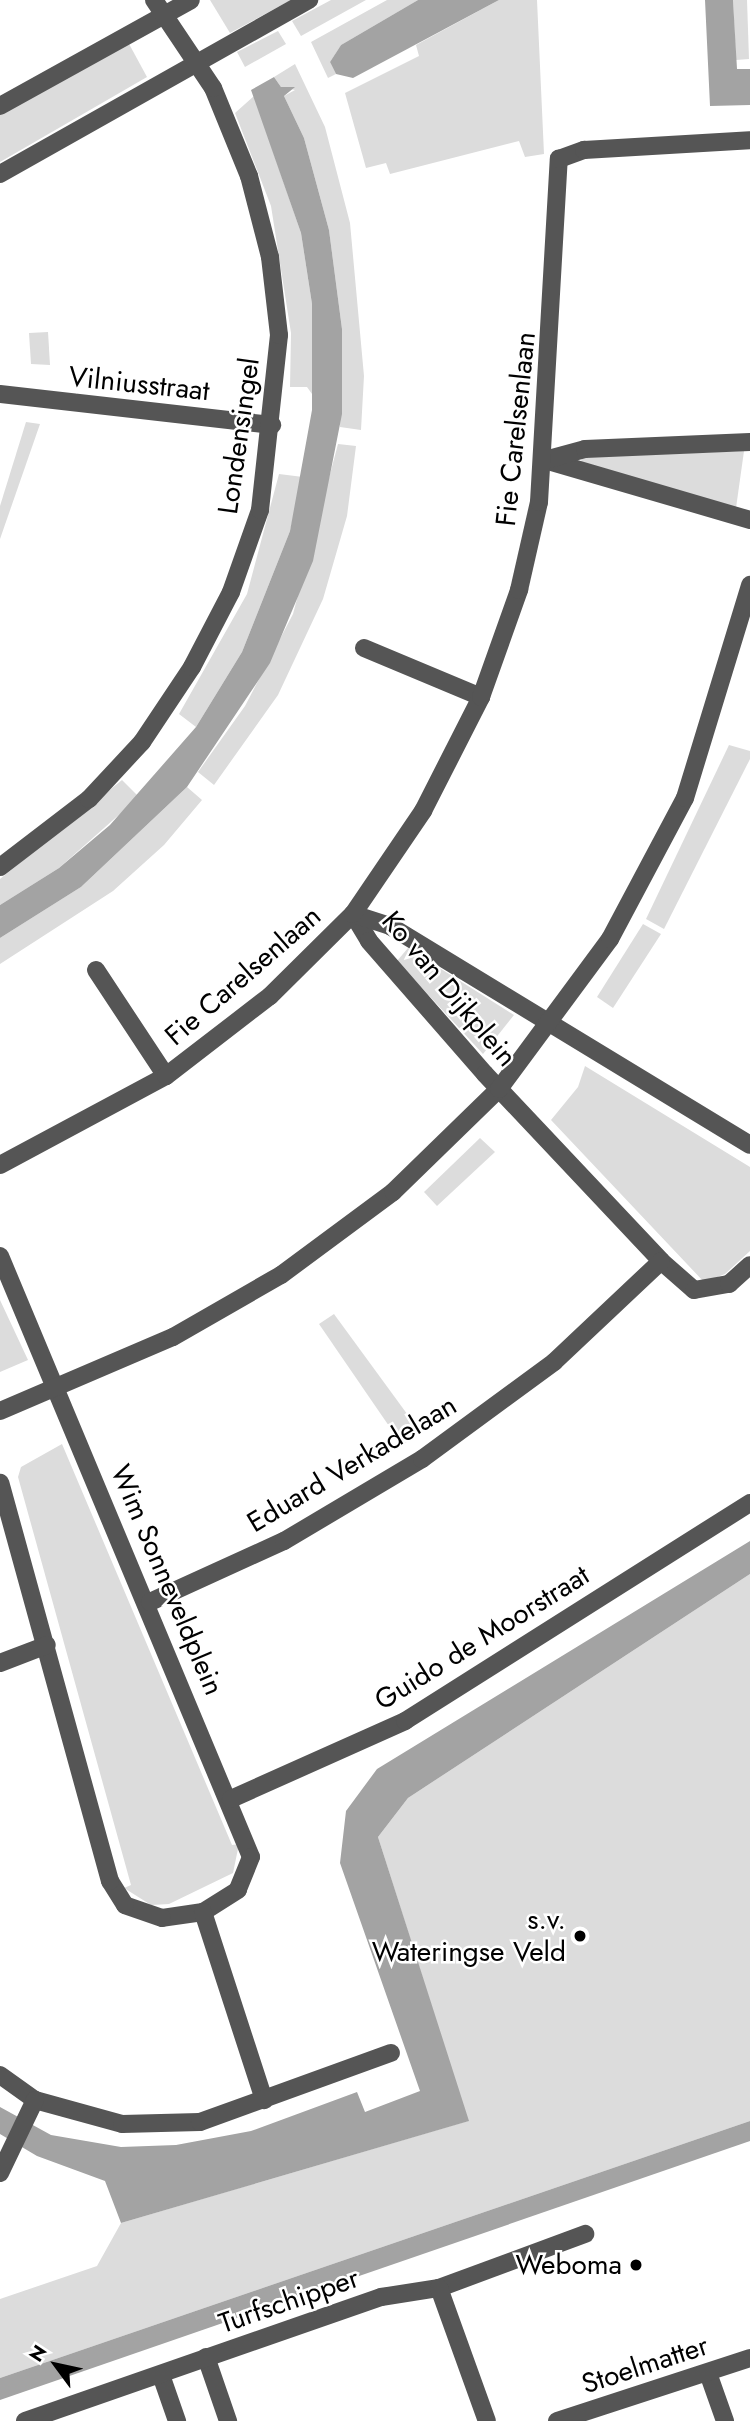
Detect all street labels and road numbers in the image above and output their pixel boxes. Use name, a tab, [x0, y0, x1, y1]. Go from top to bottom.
street label: Fie Carelsenlaan	[489, 330, 543, 528]
street label: Londensingel	[211, 356, 267, 516]
street label: Vilniusstraat	[67, 360, 211, 408]
street label: Fie Carelsenlaan	[158, 899, 328, 1053]
street label: Ko van Dijkplein	[374, 905, 524, 1073]
street label: Eduard Verkadelaan	[241, 1388, 463, 1540]
street label: Wim Sonneveldplein	[103, 1460, 231, 1700]
street label: Guido de Moorstraat	[369, 1559, 595, 1717]
street label: Turfschipper	[215, 2261, 363, 2341]
street label: Stoelmatter	[578, 2329, 712, 2401]

